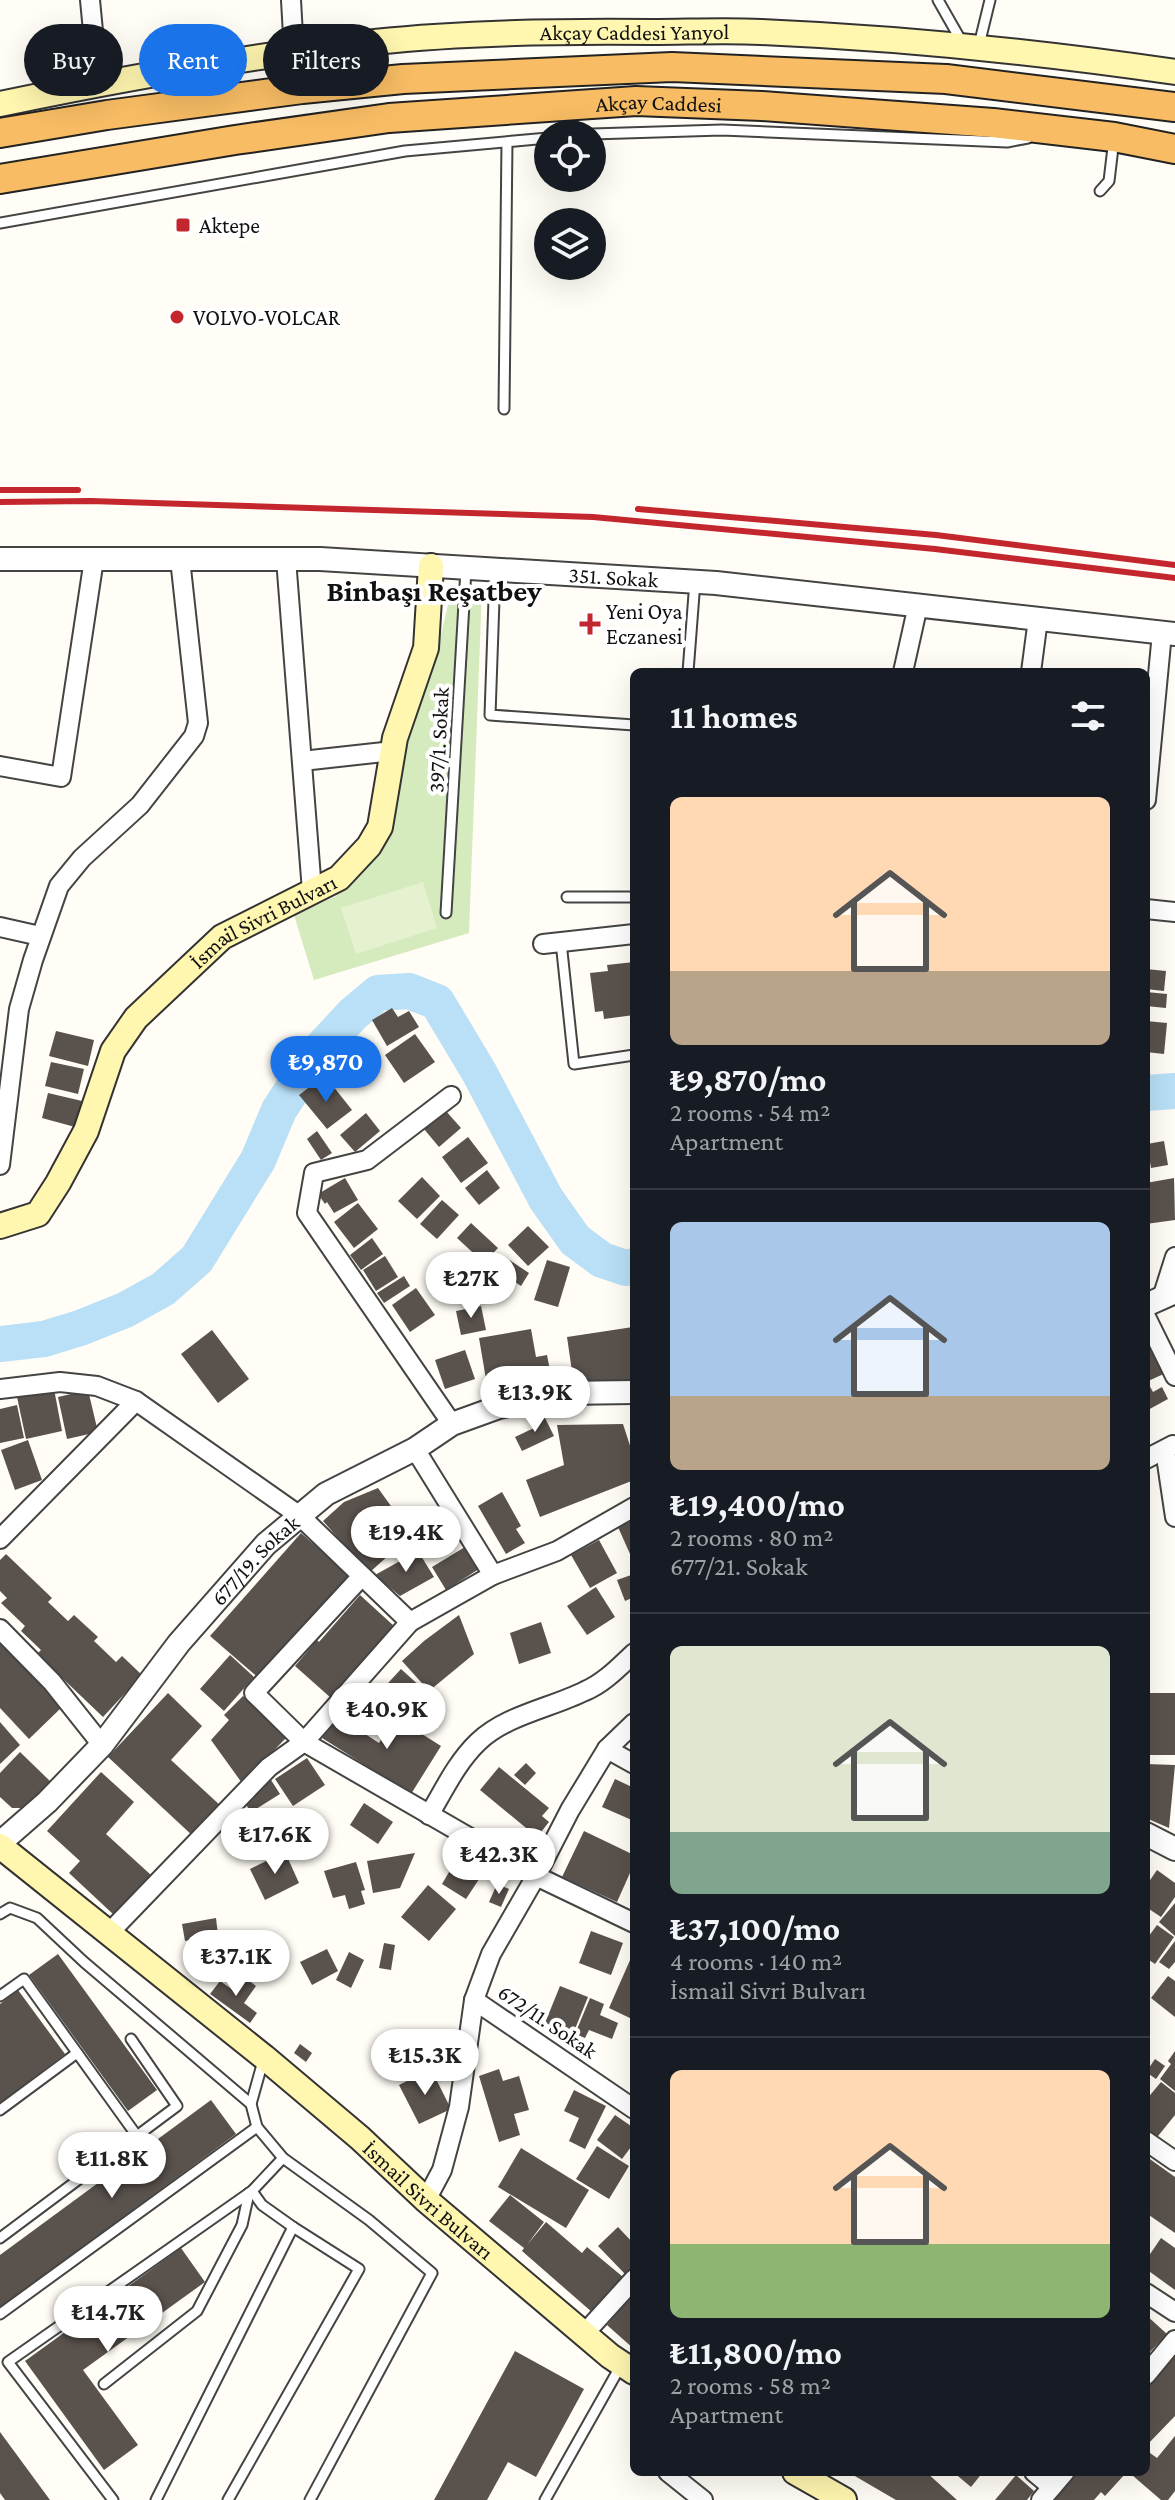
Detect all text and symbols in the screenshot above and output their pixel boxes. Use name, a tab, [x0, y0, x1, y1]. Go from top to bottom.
street label: Akçay Caddesi Yanyol	[539, 19, 730, 45]
chip: Buy	[24, 24, 123, 96]
chip: Rent	[139, 24, 247, 96]
chip: Filters	[263, 24, 389, 96]
street label: Akçay Caddesi	[595, 89, 723, 117]
map controls	[534, 120, 606, 280]
button: locate	[534, 120, 606, 192]
button: layers	[534, 208, 606, 280]
place label: Aktepe	[199, 213, 260, 238]
marker: Aktepe	[174, 216, 192, 234]
place label: VOLVO-VOLCAR	[193, 305, 341, 330]
marker: VOLVO-VOLCAR	[168, 308, 186, 326]
street label: 351. Sokak	[568, 562, 659, 592]
district label: Binbaşı Reşatbey	[326, 574, 542, 607]
place label: Yeni Oya Eczanesi	[606, 599, 683, 649]
marker: Yeni Oya Eczanesi	[581, 615, 599, 633]
street label: 397/1. Sokak	[423, 686, 454, 794]
icon: filters	[1066, 694, 1110, 738]
text: 11 homes	[670, 698, 798, 735]
icon: home	[818, 849, 962, 993]
street label: İsmail Sivri Bulvarı	[185, 869, 341, 974]
pin: ₺9,870	[261, 1036, 391, 1104]
text: ₺9,870	[288, 1047, 364, 1076]
text: ₺9,870/mo	[670, 1061, 827, 1098]
text: 2 rooms · 54 m²	[670, 1098, 830, 1127]
text: Apartment	[670, 1127, 783, 1156]
pin: ₺27K	[424, 1252, 518, 1320]
text: ₺27K	[443, 1263, 499, 1292]
icon: home	[818, 1274, 962, 1418]
pin: ₺13.9K	[470, 1366, 600, 1434]
text: ₺13.9K	[498, 1377, 572, 1406]
text: ₺19,400/mo	[670, 1486, 845, 1523]
pin: ₺19.4K	[341, 1506, 471, 1574]
street label: 677/19. Sokak	[206, 1510, 305, 1611]
text: ₺19.4K	[369, 1517, 443, 1546]
text: 2 rooms · 80 m²	[670, 1523, 833, 1552]
text: 677/21. Sokak	[670, 1552, 808, 1581]
pin: ₺40.9K	[322, 1683, 452, 1751]
text: ₺40.9K	[347, 1694, 427, 1723]
icon: home	[818, 1698, 962, 1842]
pin: ₺17.6K	[210, 1808, 340, 1876]
text: ₺17.6K	[239, 1819, 311, 1848]
pin: ₺42.3K	[434, 1828, 564, 1896]
text: ₺42.3K	[460, 1839, 538, 1868]
text: ₺37,100/mo	[670, 1910, 840, 1947]
pin: ₺37.1K	[171, 1930, 301, 1998]
text: ₺37.1K	[201, 1941, 271, 1970]
text: 4 rooms · 140 m²	[670, 1947, 842, 1976]
text: İsmail Sivri Bulvarı	[670, 1976, 866, 2005]
street label: 672/11. Sokak	[494, 1979, 602, 2064]
pin: ₺15.3K	[360, 2029, 490, 2097]
text: ₺15.3K	[389, 2040, 461, 2069]
icon: home	[818, 2122, 962, 2266]
pin: ₺11.8K	[47, 2132, 177, 2200]
street label: İsmail Sivri Bulvarı	[358, 2136, 499, 2265]
text: ₺11.8K	[76, 2143, 148, 2172]
pin: ₺14.7K	[43, 2286, 173, 2354]
text: ₺14.7K	[72, 2297, 144, 2326]
text: ₺11,800/mo	[670, 2334, 842, 2371]
text: 2 rooms · 58 m²	[670, 2371, 831, 2400]
text: Apartment	[670, 2400, 783, 2429]

